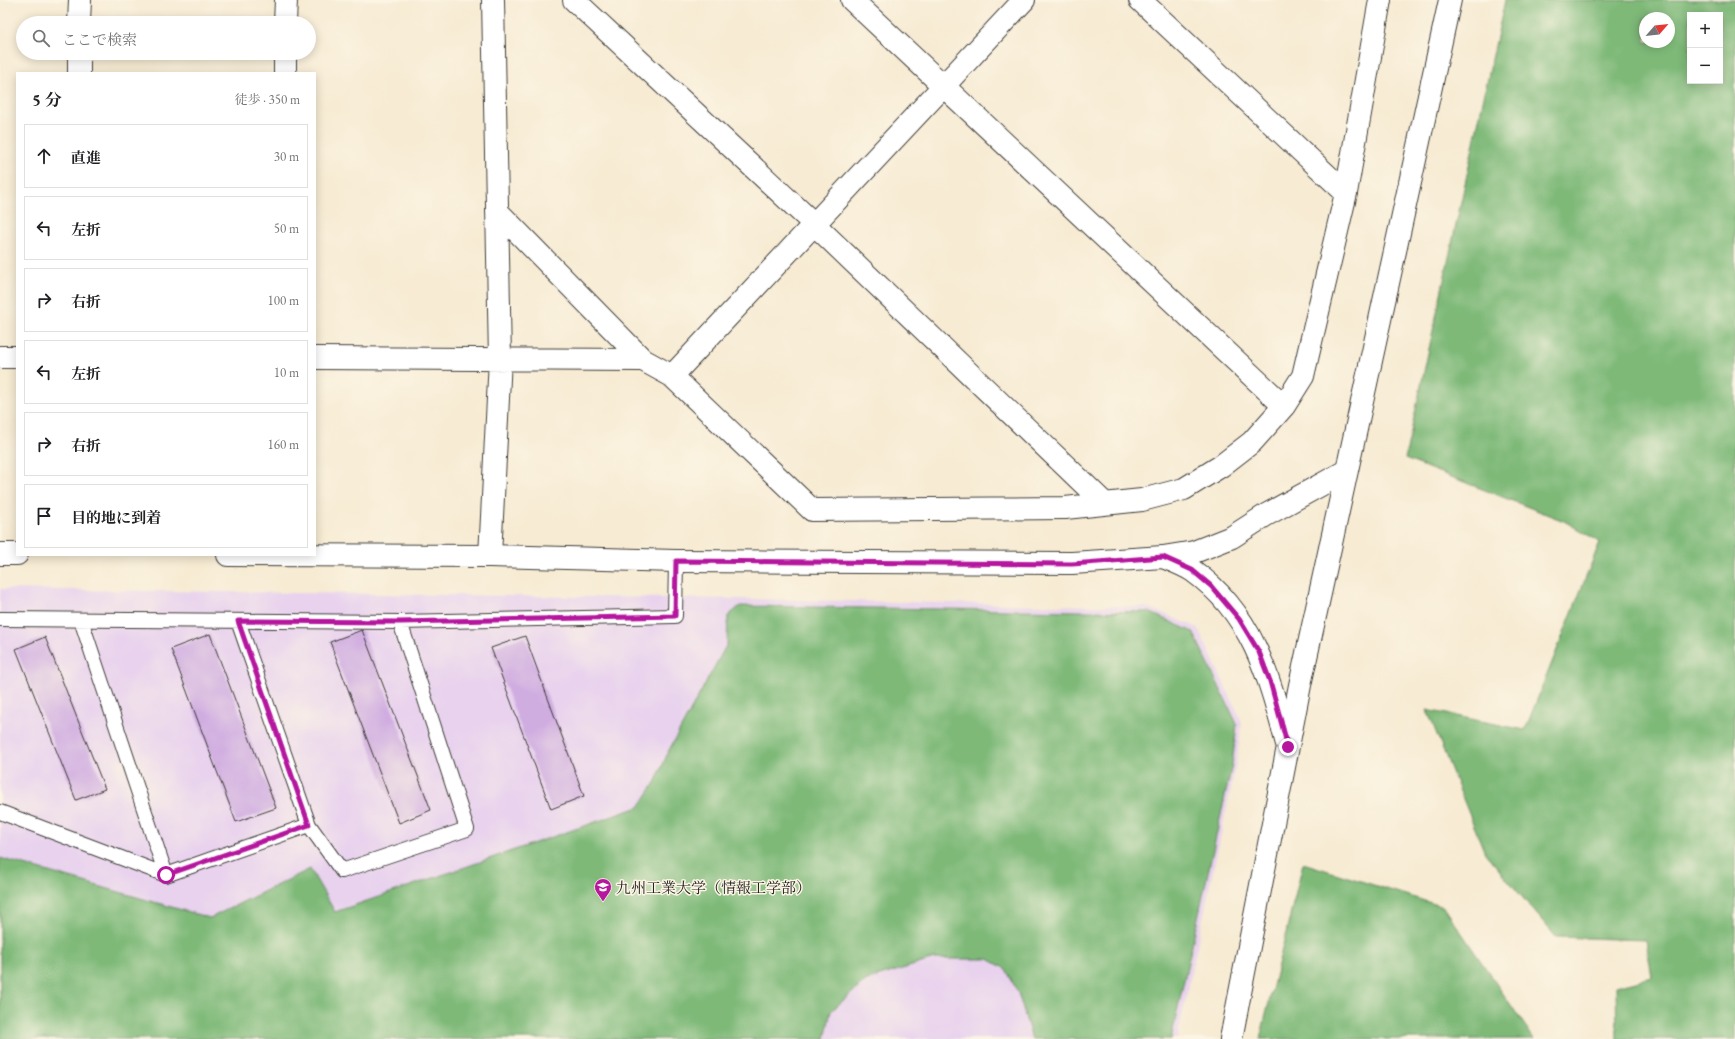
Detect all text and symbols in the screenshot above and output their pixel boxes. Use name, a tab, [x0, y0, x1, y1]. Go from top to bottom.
north arrow	[1639, 12, 1675, 48]
map controls	[1687, 12, 1723, 84]
button: +	[1687, 12, 1723, 48]
search box	[16, 16, 316, 60]
icon: search	[30, 27, 52, 49]
text: ここで検索	[62, 30, 137, 49]
button: −	[1687, 48, 1723, 84]
text: 5 分	[32, 89, 62, 111]
text: 徒歩 · 350 m	[235, 91, 300, 108]
icon: ahead	[33, 145, 55, 167]
text: 直進	[71, 148, 101, 167]
text: 30 m	[274, 148, 299, 165]
icon: left	[33, 217, 55, 239]
text: 左折	[71, 220, 101, 239]
text: 50 m	[274, 220, 299, 237]
icon: right	[33, 289, 55, 311]
text: 右折	[71, 292, 101, 311]
text: 100 m	[268, 292, 299, 309]
icon: left	[33, 361, 55, 383]
text: 左折	[71, 364, 101, 383]
text: 10 m	[274, 364, 299, 381]
icon: right	[33, 433, 55, 455]
text: 右折	[71, 436, 101, 455]
text: 160 m	[268, 436, 299, 453]
icon: arrive	[33, 505, 55, 527]
text: 目的地に到着	[71, 508, 161, 527]
route end	[1279, 738, 1297, 756]
route start	[157, 866, 175, 884]
school or university icon: 九州工業大学（情報工学部）	[593, 877, 613, 902]
place label: 九州工業大学（情報工学部）	[616, 878, 811, 897]

